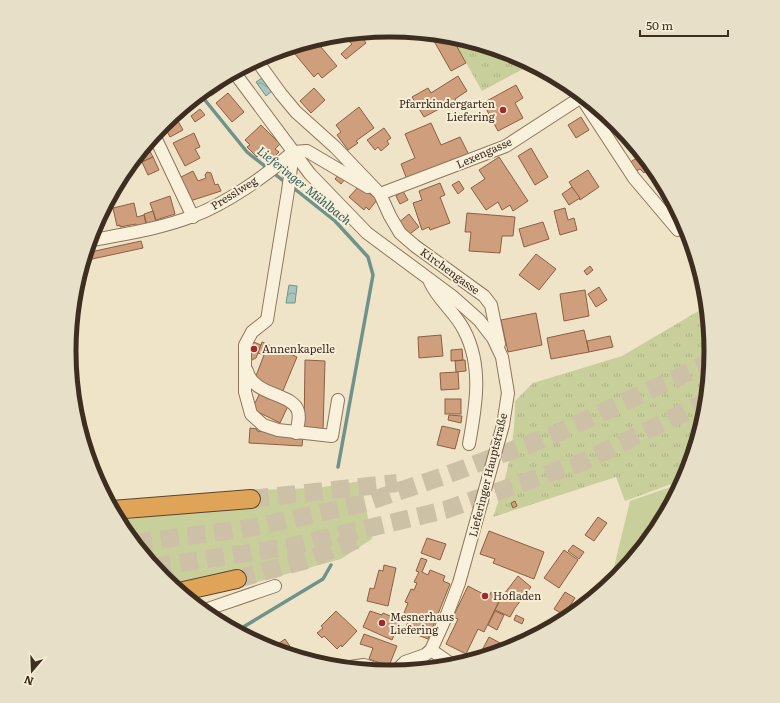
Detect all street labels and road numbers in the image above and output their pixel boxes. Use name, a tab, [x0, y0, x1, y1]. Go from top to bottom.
street label: Lexengasse	[453, 133, 514, 171]
street label: Presslweg	[207, 171, 260, 213]
street label: Kirchengasse	[418, 243, 484, 297]
street label: Lieferinger Hauptstraße	[464, 411, 510, 538]

